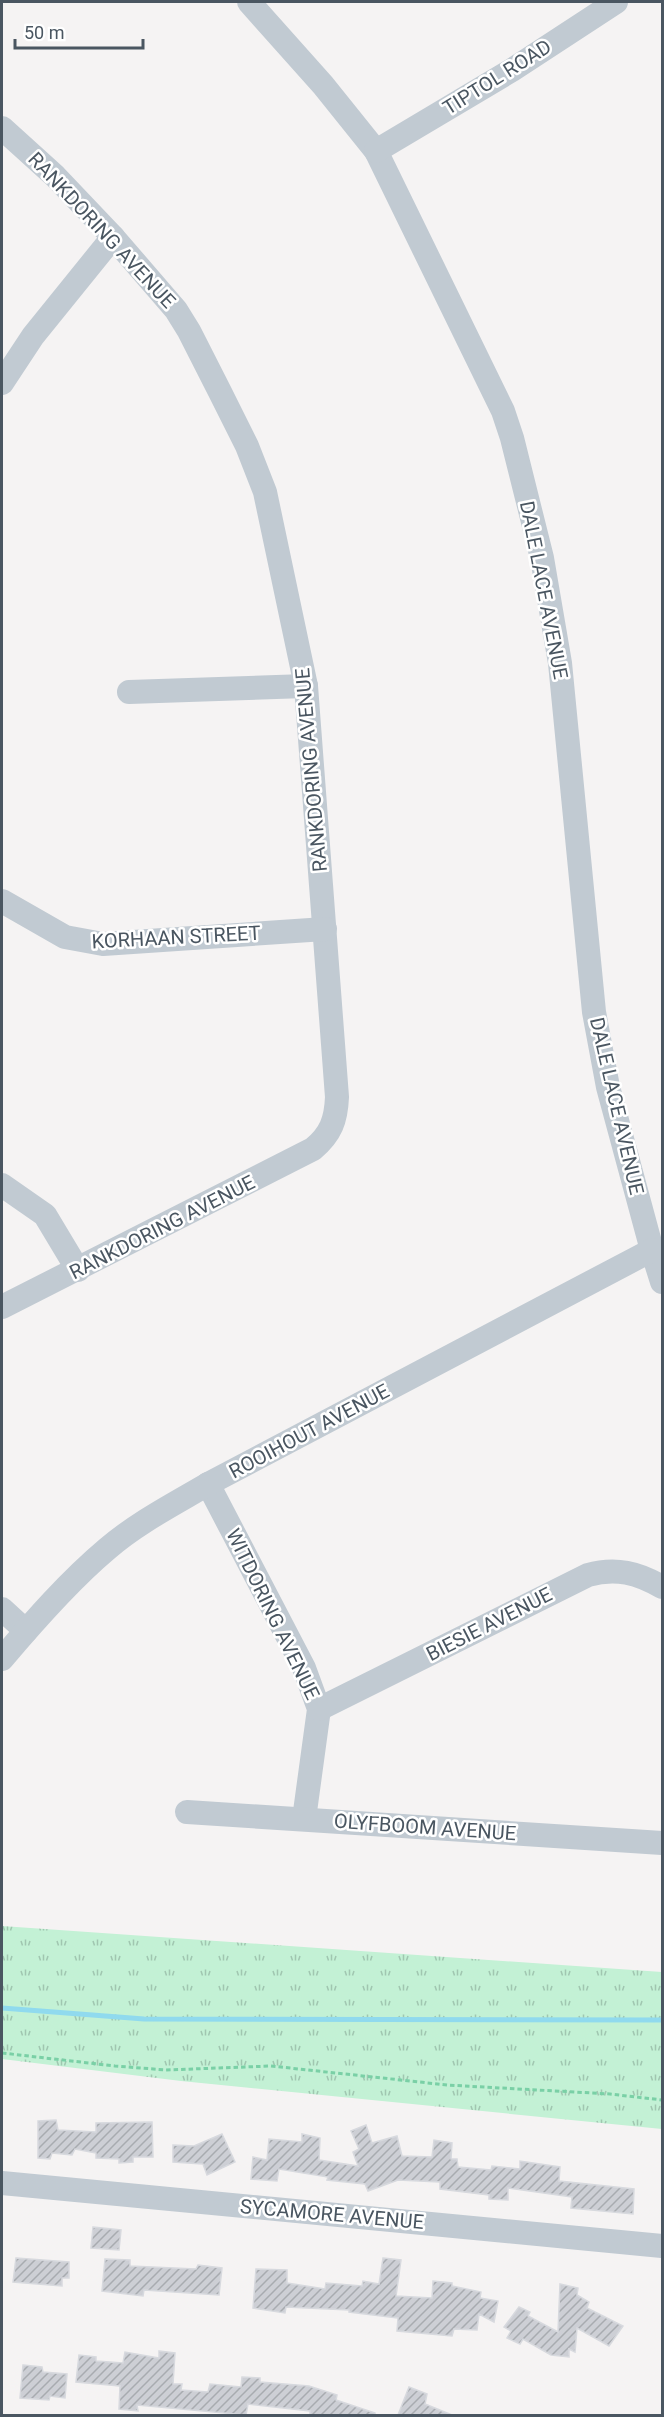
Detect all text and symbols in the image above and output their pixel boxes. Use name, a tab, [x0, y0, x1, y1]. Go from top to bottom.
scale bar	[15, 12, 142, 50]
text: 50 m	[24, 22, 64, 43]
street label: TIPTOL ROAD	[438, 34, 556, 120]
street label: RANKDORING AVENUE	[23, 147, 181, 313]
street label: DALE LACE AVENUE	[515, 499, 573, 681]
street label: RANKDORING AVENUE	[290, 667, 332, 873]
street label: KORHAAN STREET	[91, 921, 261, 953]
street label: DALE LACE AVENUE	[585, 1015, 649, 1197]
street label: RANKDORING AVENUE	[65, 1170, 259, 1284]
street label: ROOIHOUT AVENUE	[225, 1379, 393, 1483]
street label: WITDORING AVENUE	[221, 1525, 325, 1703]
street label: BIESIE AVENUE	[422, 1582, 556, 1666]
street label: OLYFBOOM AVENUE	[333, 1809, 517, 1845]
street label: SYCAMORE AVENUE	[239, 2194, 425, 2234]

